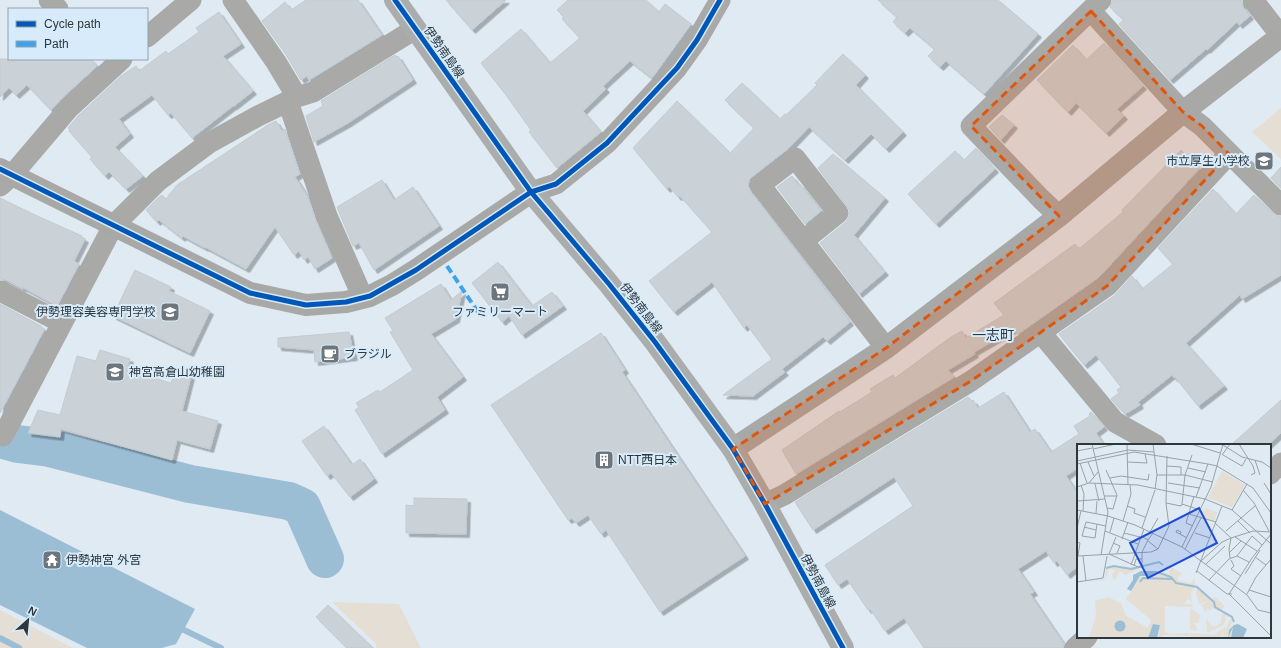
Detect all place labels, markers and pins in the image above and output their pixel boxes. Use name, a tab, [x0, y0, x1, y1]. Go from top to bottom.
school or university icon: 市立厚生小学校	[1253, 150, 1275, 172]
place label: 市立厚生小学校	[1166, 154, 1250, 168]
supermarket icon: ファミリーマート	[489, 281, 511, 303]
school or university icon: 伊勢理容美容専門学校	[159, 301, 181, 323]
place label: 伊勢理容美容専門学校	[36, 305, 156, 319]
place label: ファミリーマート	[452, 305, 548, 319]
cafe icon: ブラジル	[319, 343, 341, 365]
place label: ブラジル	[344, 347, 392, 361]
school or university icon: 神宮高倉山幼稚園	[104, 361, 126, 383]
place label: 神宮高倉山幼稚園	[129, 365, 225, 379]
building icon: NTT西日本	[593, 449, 615, 471]
place label: NTT西日本	[618, 453, 677, 467]
temple icon: 伊勢神宮 外宮	[41, 549, 63, 571]
place label: 伊勢神宮 外宮	[66, 553, 141, 567]

